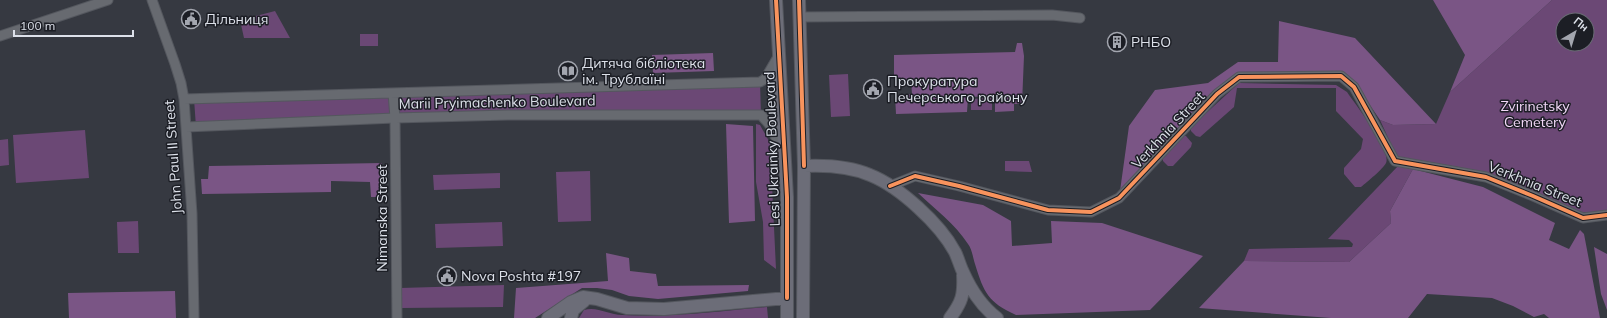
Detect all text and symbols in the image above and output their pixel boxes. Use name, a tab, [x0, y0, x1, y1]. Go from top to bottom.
public building icon: Дільниця	[180, 8, 202, 30]
place label: Дільниця	[205, 10, 269, 28]
scale bar	[14, 12, 133, 38]
north arrow	[1555, 12, 1595, 52]
text: Пн	[1571, 14, 1592, 34]
text: 100 m	[20, 18, 55, 33]
building icon: РНБО	[1106, 31, 1128, 53]
place label: РНБО	[1131, 33, 1171, 51]
place label: Дитяча бібліотека ім. Трублаїні	[582, 54, 705, 88]
library icon: Дитяча бібліотека ім. Трублаїні	[557, 60, 579, 82]
street label: Lesi Ukrainky Boulevard	[760, 71, 784, 227]
place label: Прокуратура Печерського району	[887, 72, 1028, 106]
public building icon: Прокуратура Печерського району	[862, 78, 884, 100]
street label: Verkhnia Street	[1128, 87, 1209, 172]
street label: Marii Pryimachenko Boulevard	[398, 91, 596, 113]
park label: Zvirinetsky Cemetery	[1500, 97, 1570, 131]
street label: John Paul II Street	[160, 99, 186, 215]
street label: Verkhnia Street	[1486, 157, 1585, 211]
street label: Nimanska Street	[373, 164, 391, 272]
public building icon: Nova Poshta #197	[436, 265, 458, 287]
place label: Nova Poshta #197	[461, 267, 581, 285]

